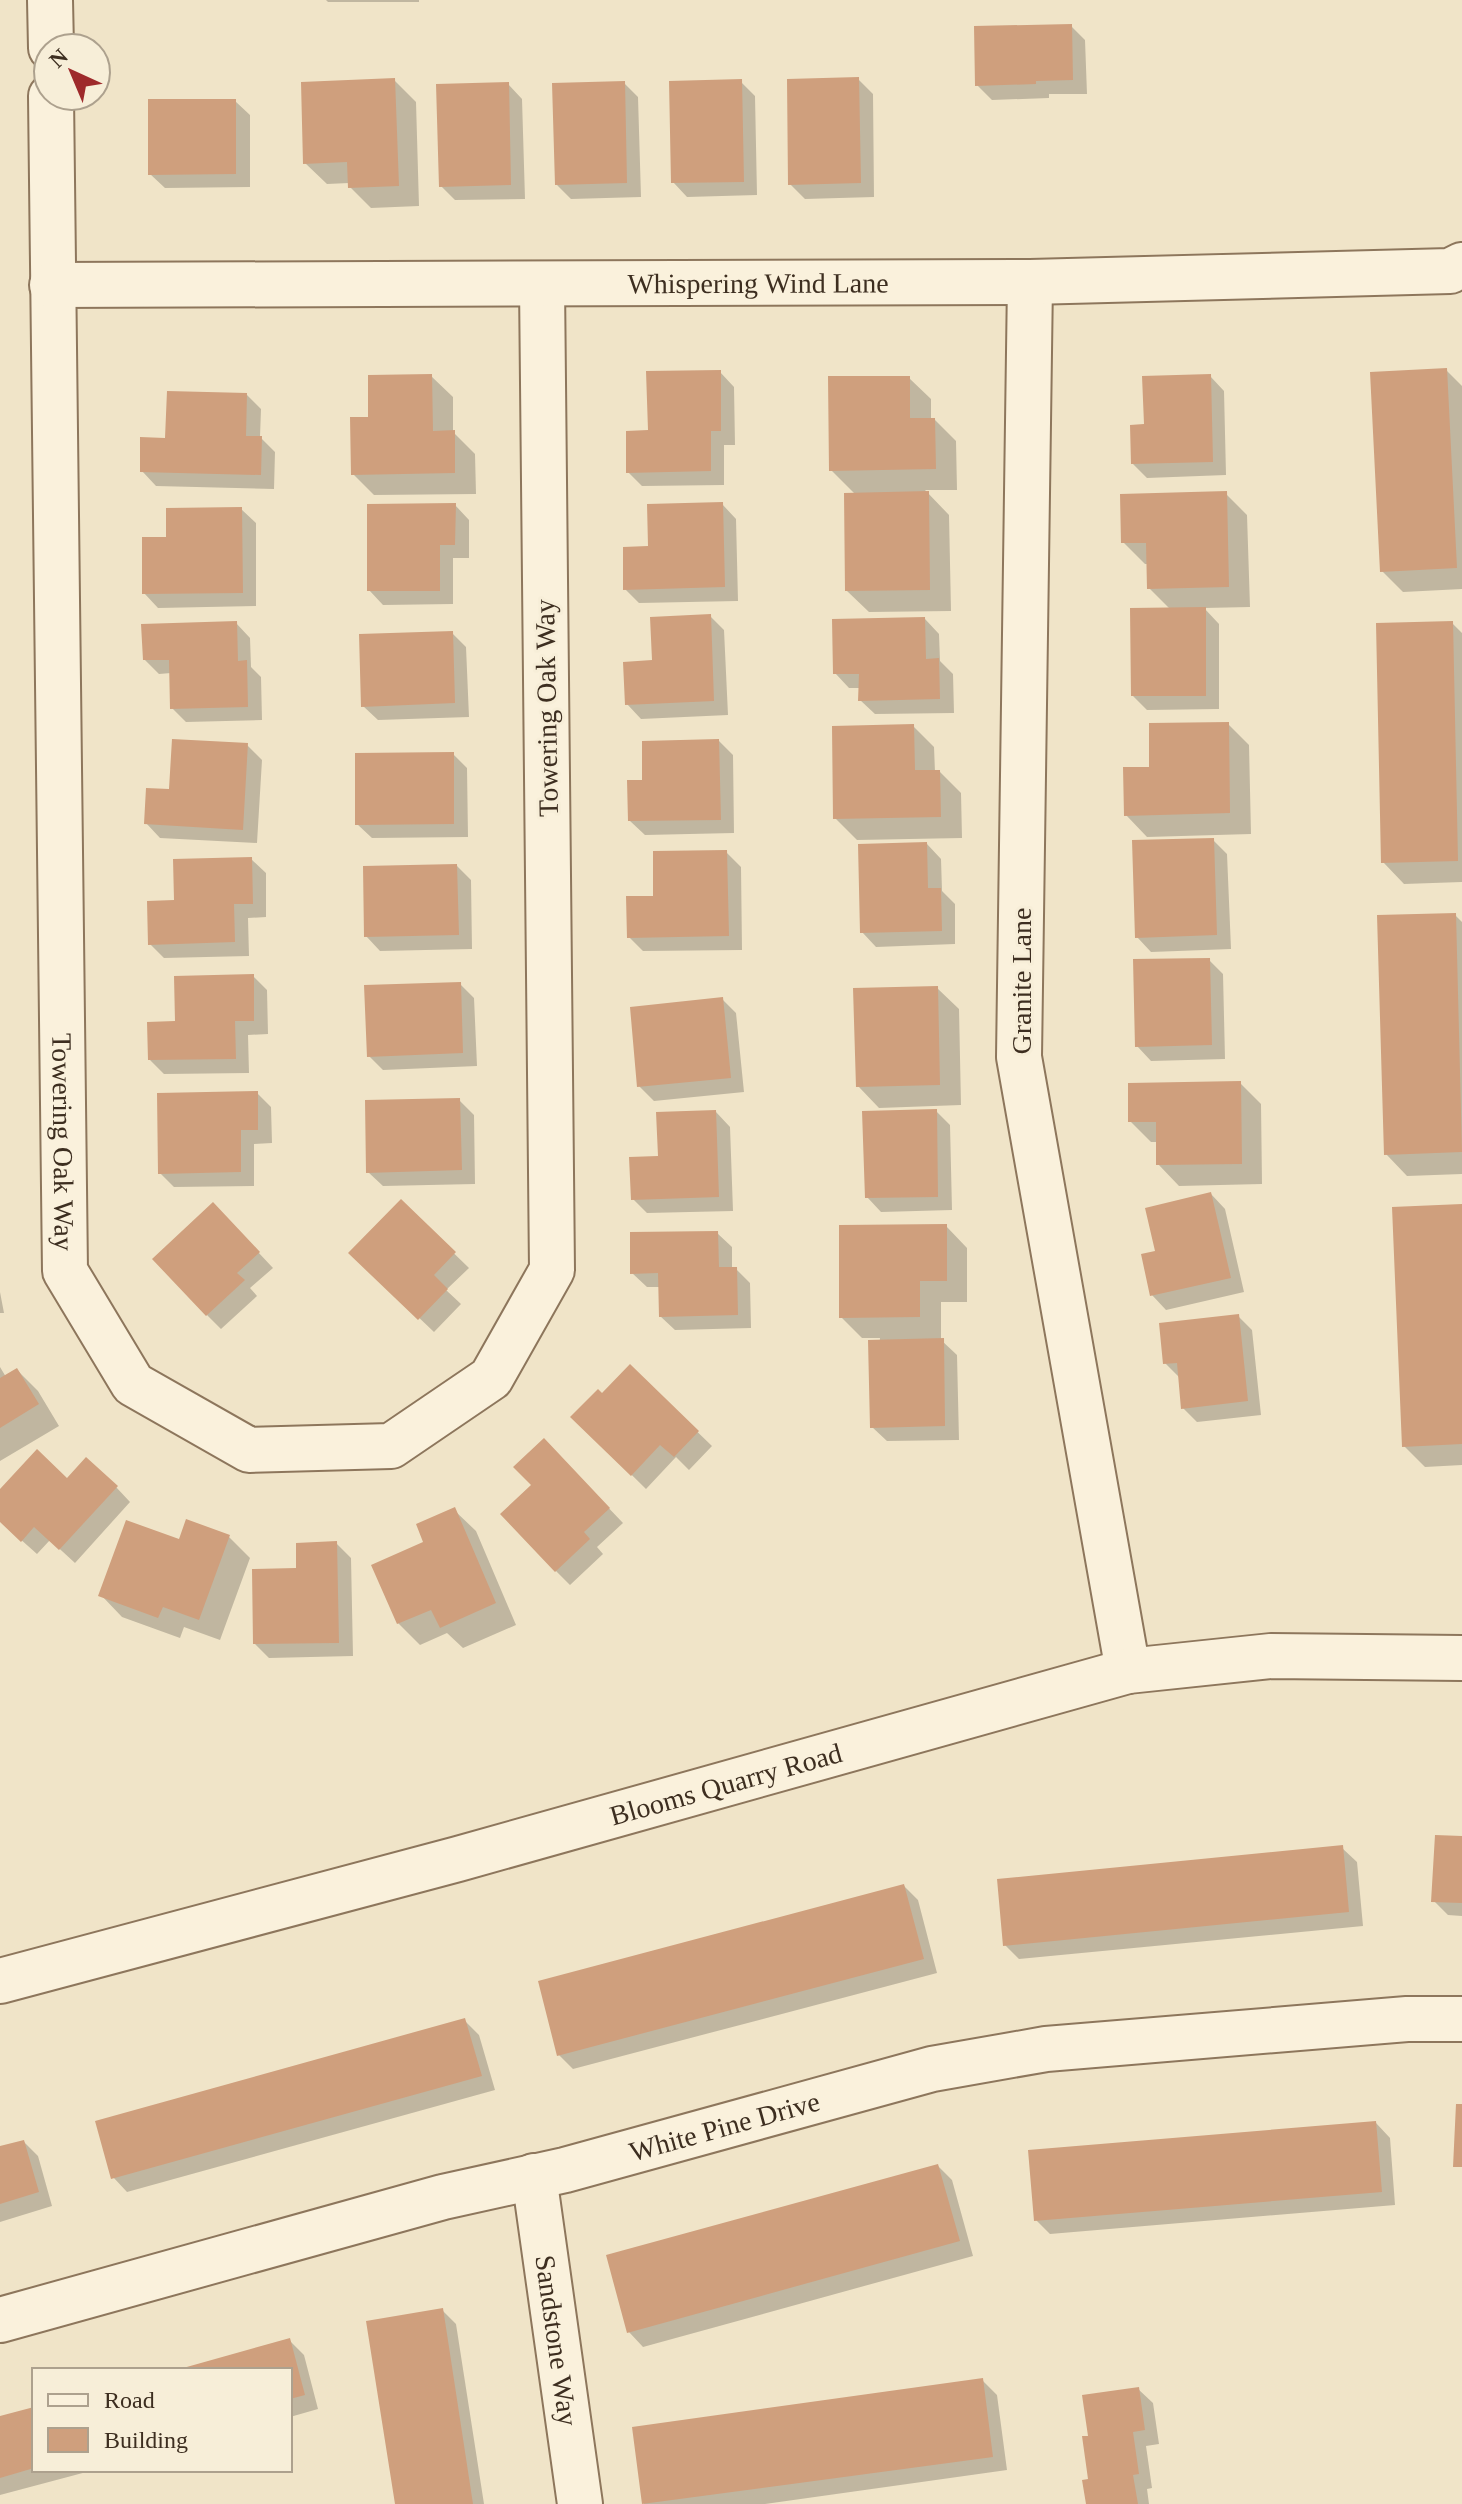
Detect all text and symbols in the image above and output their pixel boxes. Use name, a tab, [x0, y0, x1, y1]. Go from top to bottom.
north arrow	[32, 32, 112, 112]
text: N	[44, 43, 73, 72]
street label: Whispering Wind Lane	[627, 267, 889, 299]
street label: Towering Oak Way	[529, 599, 564, 817]
street label: Granite Lane	[1006, 908, 1037, 1054]
street label: Towering Oak Way	[46, 1033, 80, 1251]
street label: Blooms Quarry Road	[606, 1737, 845, 1832]
street label: White Pine Drive	[626, 2086, 823, 2168]
street label: Sandstone Way	[529, 2253, 584, 2428]
legend	[32, 2368, 292, 2472]
text: Road	[104, 2387, 155, 2413]
text: Building	[104, 2427, 188, 2453]

